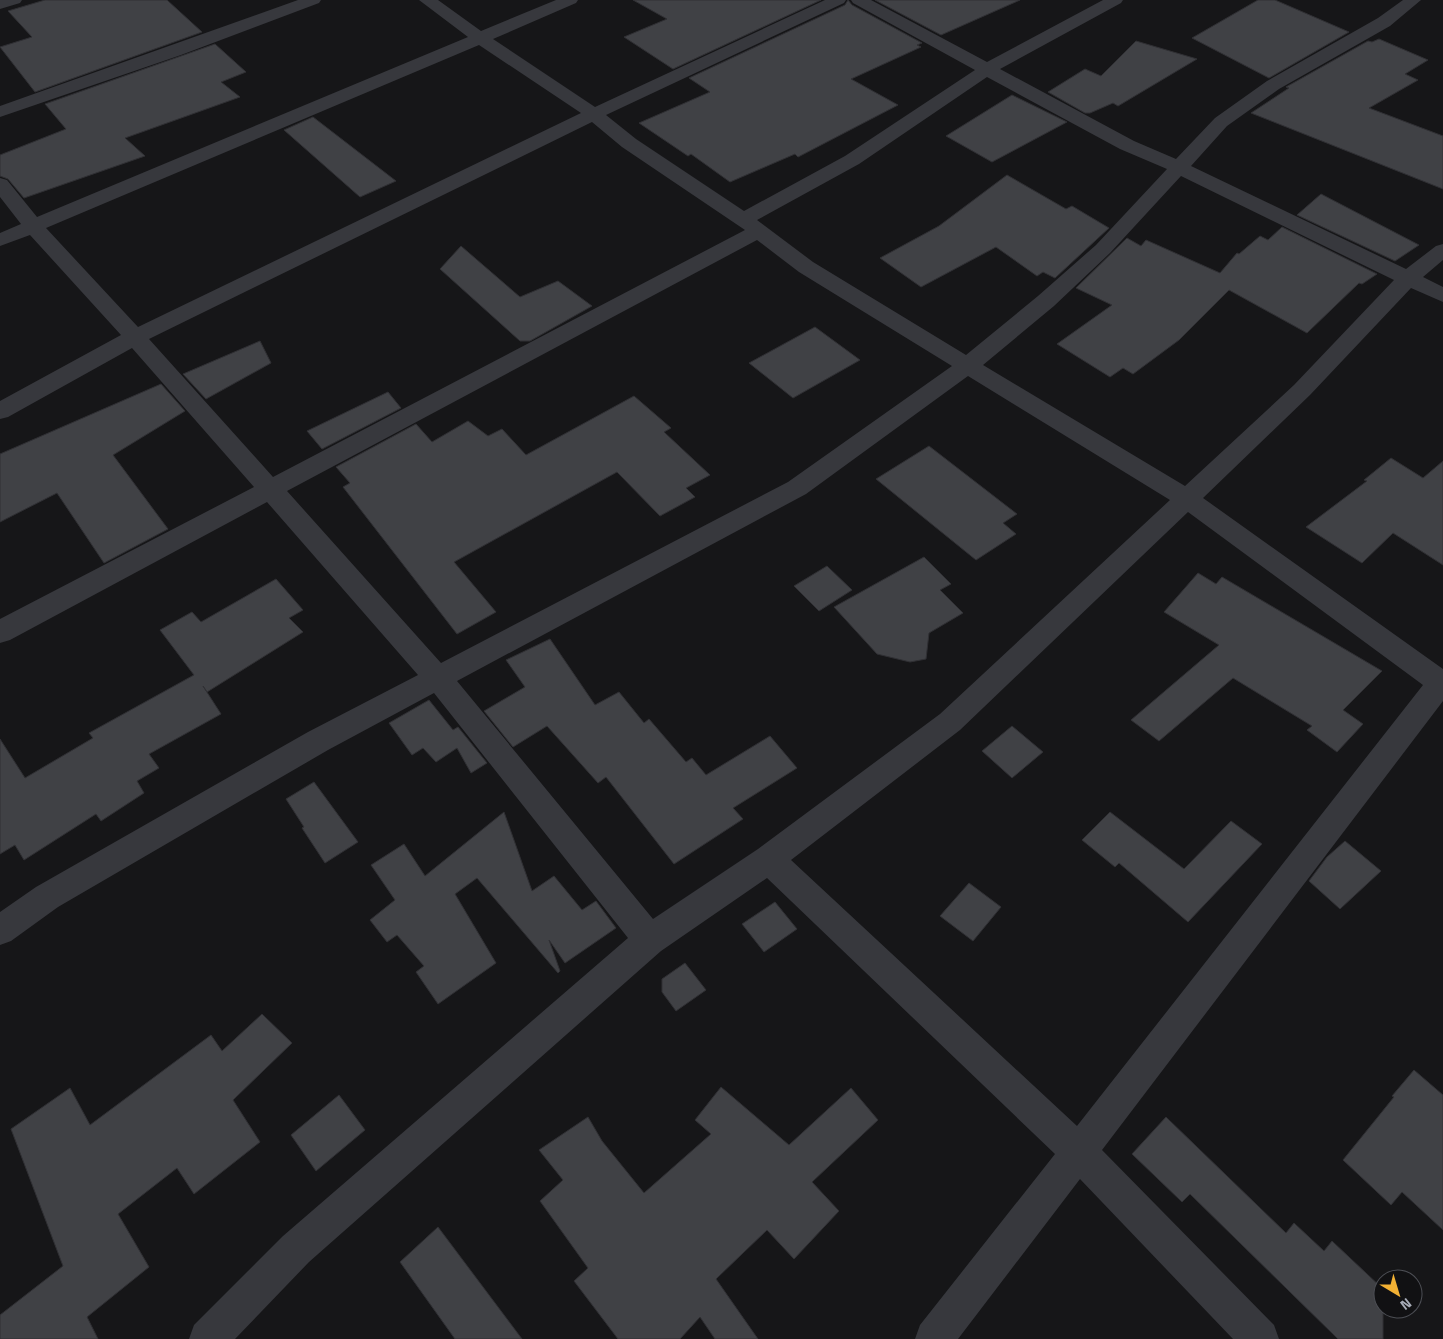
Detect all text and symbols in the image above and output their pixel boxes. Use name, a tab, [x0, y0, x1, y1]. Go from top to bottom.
north arrow	[1373, 1269, 1423, 1319]
text: N	[1396, 1293, 1417, 1316]

